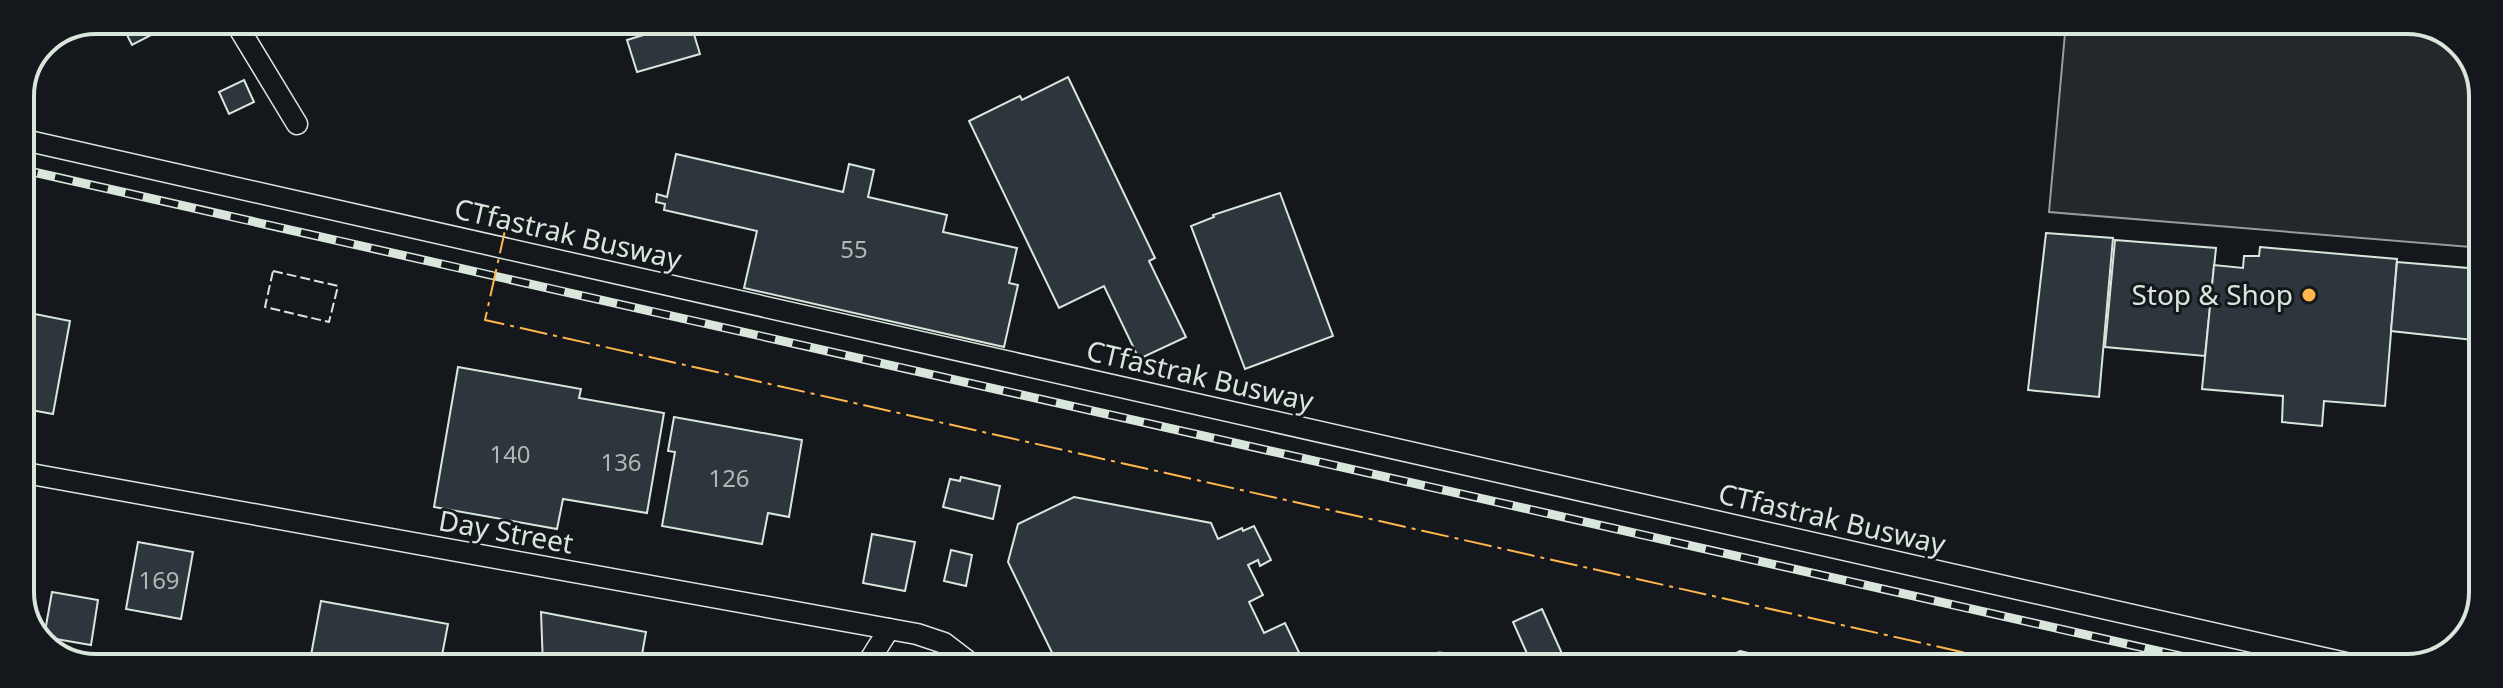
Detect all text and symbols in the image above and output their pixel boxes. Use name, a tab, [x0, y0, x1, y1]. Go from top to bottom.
street label: CTfastrak Busway	[451, 188, 686, 278]
house number: 55	[840, 232, 868, 265]
place label: Stop & Shop	[2131, 275, 2293, 313]
marker: Stop & Shop	[2300, 286, 2318, 304]
street label: CTfastrak Busway	[1083, 330, 1318, 420]
house number: 140	[489, 437, 531, 470]
house number: 136	[600, 445, 642, 478]
house number: 126	[708, 461, 750, 494]
street label: CTfastrak Busway	[1715, 473, 1950, 563]
street label: Day Street	[436, 501, 576, 562]
house number: 169	[138, 563, 180, 596]

